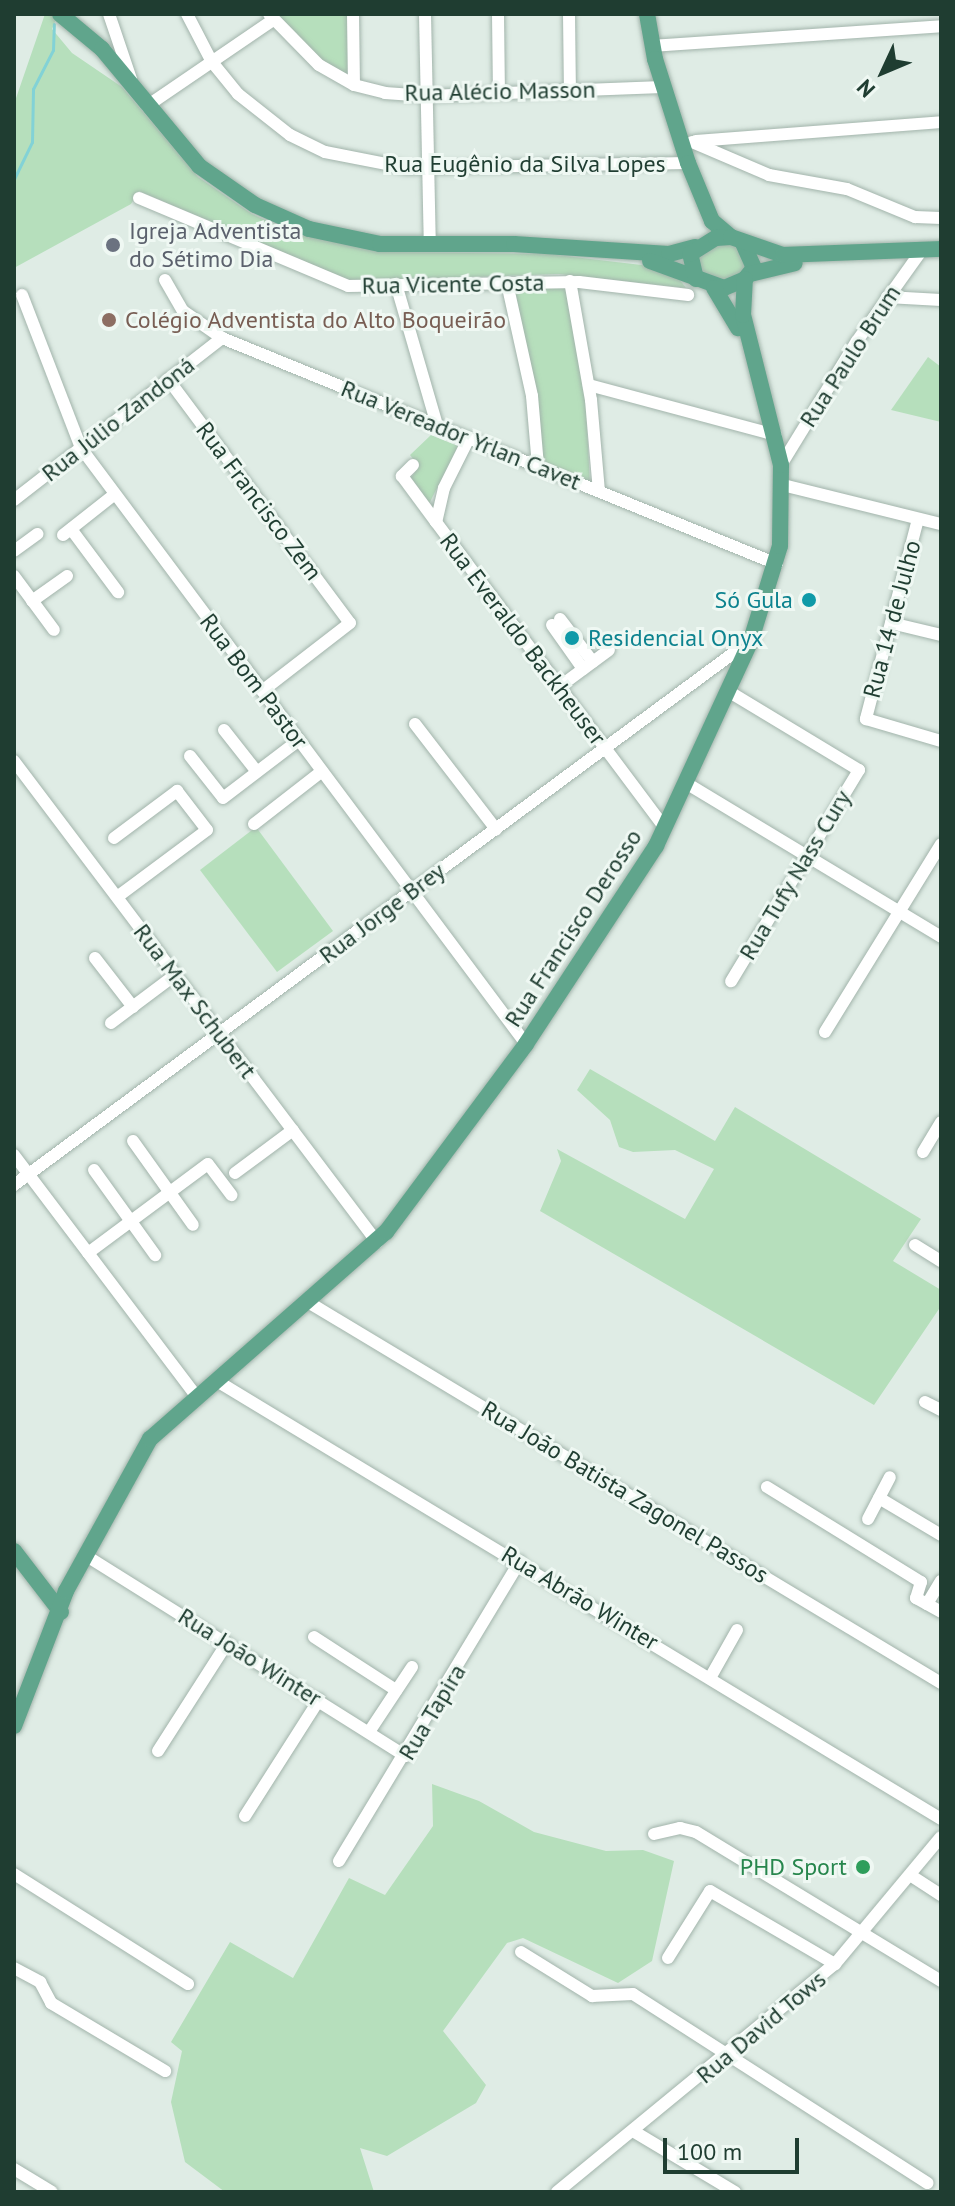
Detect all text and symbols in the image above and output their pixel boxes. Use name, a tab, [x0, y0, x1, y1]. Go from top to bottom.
north arrow	[843, 32, 923, 112]
text: N	[851, 74, 881, 104]
street label: Rua Alécio Masson	[404, 75, 596, 107]
street label: Rua Eugênio da Silva Lopes	[384, 150, 666, 178]
place label: Igreja Adventista do Sétimo Dia	[129, 217, 302, 273]
marker: Igreja Adventista do Sétimo Dia	[104, 236, 122, 254]
street label: Rua Vicente Costa	[361, 268, 545, 300]
street label: Rua Paulo Brum	[793, 280, 907, 432]
place label: Colégio Adventista do Alto Boqueirão	[125, 306, 508, 334]
marker: Colégio Adventista do Alto Boqueirão	[100, 311, 118, 329]
street label: Rua Júlio Zandoná	[36, 350, 200, 488]
street label: Rua Vereador Yrlan Cavet	[336, 373, 586, 497]
street label: Rua Francisco Zem	[190, 416, 328, 586]
street label: Rua Everaldo Backheuser	[434, 527, 612, 751]
street label: Rua 14 de Julho	[857, 537, 927, 701]
place label: Só Gula	[714, 586, 793, 614]
marker: Só Gula	[800, 591, 818, 609]
street label: Rua Bom Pastor	[194, 608, 314, 754]
place label: Residencial Onyx	[588, 624, 763, 652]
marker: Residencial Onyx	[563, 629, 581, 647]
street label: Rua Tufy Nass Cury	[733, 784, 857, 966]
street label: Rua Francisco Derosso	[498, 824, 648, 1032]
street label: Rua Jorge Brey	[314, 856, 450, 970]
street label: Rua Max Schubert	[127, 918, 263, 1084]
street label: Rua João Batista Zagonel Passos	[476, 1395, 774, 1589]
street label: Rua Abrão Winter	[496, 1539, 664, 1657]
street label: Rua João Winter	[173, 1601, 327, 1713]
street label: Rua Tapira	[392, 1659, 472, 1765]
place label: PHD Sport	[740, 1853, 847, 1881]
marker: PHD Sport	[854, 1858, 872, 1876]
street label: Rua David Tows	[690, 1964, 832, 2090]
scale bar	[667, 2122, 803, 2172]
text: 100 m	[677, 2136, 742, 2167]

